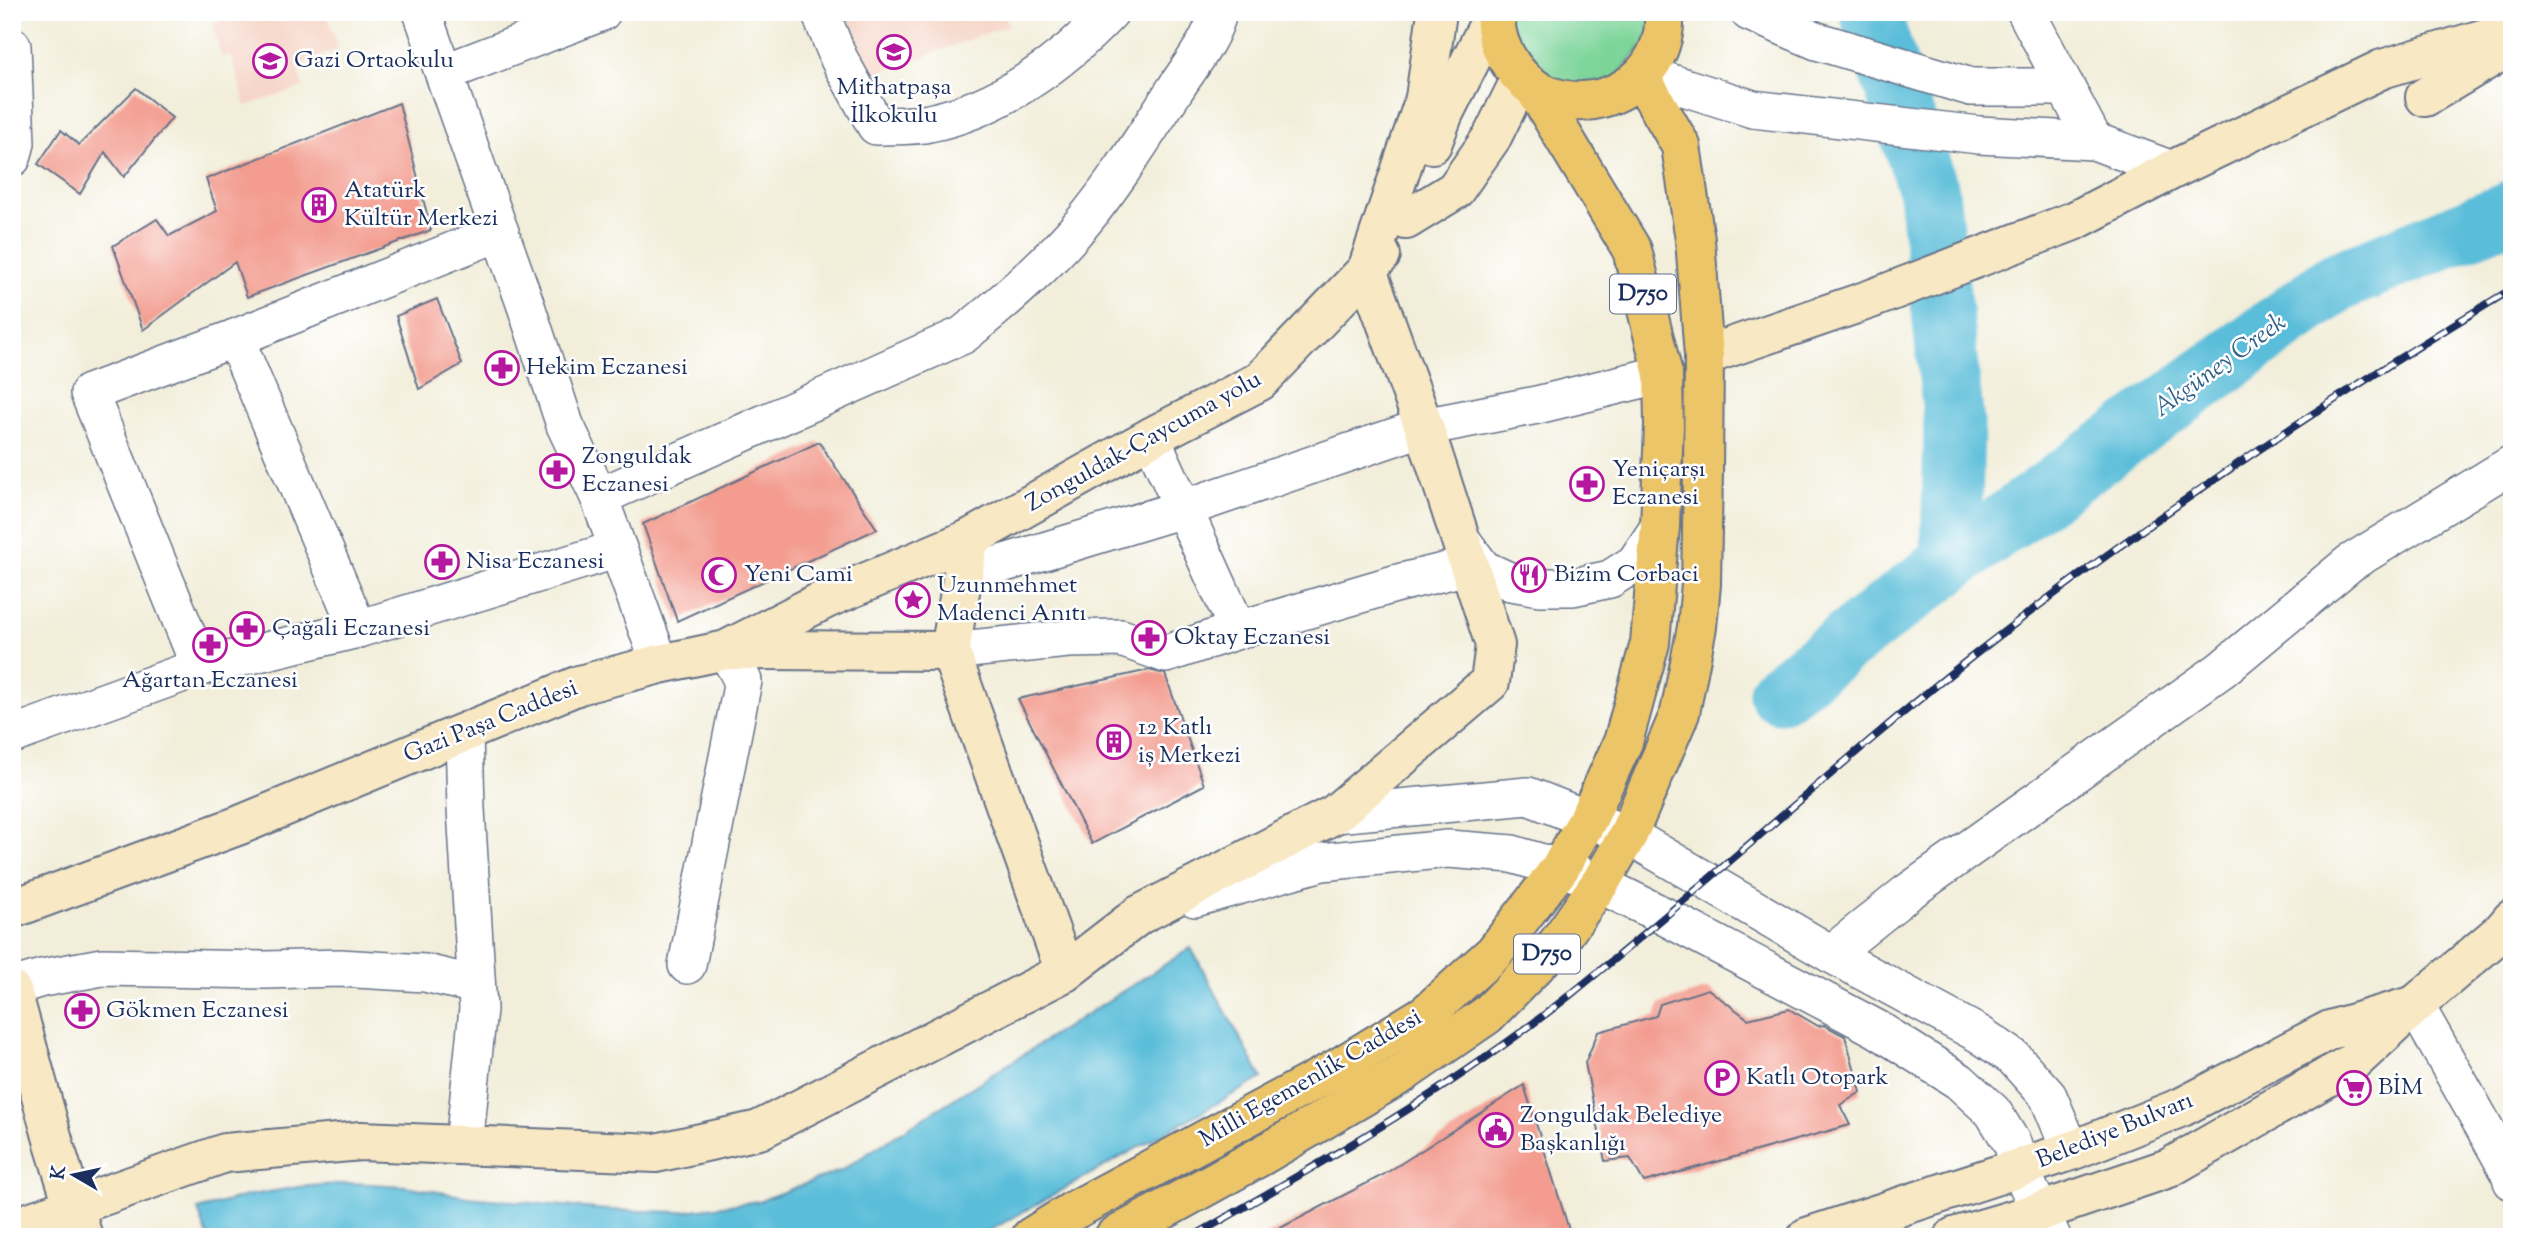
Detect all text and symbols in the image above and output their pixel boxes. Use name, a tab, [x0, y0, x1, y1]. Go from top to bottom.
school or university icon: Mithatpaşa İlkokulu	[875, 33, 913, 71]
school or university icon: Gazi Ortaokulu	[251, 42, 289, 80]
place label: Gazi Ortaokulu	[294, 44, 454, 78]
place label: Mithatpaşa İlkokulu	[837, 71, 951, 133]
place label: Atatürk Kültür Merkezi	[344, 174, 499, 236]
building icon: Atatürk Kültür Merkezi	[300, 186, 338, 224]
road number: D750	[1610, 274, 1676, 314]
water label: Akgüney Creek	[2146, 305, 2294, 427]
pharmacy icon: Hekim Eczanesi	[483, 349, 521, 387]
place label: Hekim Eczanesi	[526, 351, 688, 385]
street label: Zonguldak-Çaycuma yolu	[1020, 363, 1268, 521]
place label: Zonguldak Eczanesi	[582, 440, 692, 502]
pharmacy icon: Zonguldak Eczanesi	[538, 452, 576, 490]
place label: Yeniçarşı Eczanesi	[1612, 453, 1706, 515]
pharmacy icon: Yeniçarşı Eczanesi	[1568, 465, 1606, 503]
pharmacy icon: Nisa Eczanesi	[423, 543, 461, 581]
place label: Nisa Eczanesi	[466, 545, 604, 579]
mosque icon: Yeni Cami	[700, 556, 738, 594]
restaurant icon: Bizim Corbaci	[1510, 556, 1548, 594]
place label: Yeni Cami	[744, 558, 853, 592]
place label: Bizim Corbaci	[1554, 558, 1699, 592]
place label: Uzunmehmet Madenci Anıtı	[937, 569, 1087, 631]
place icon: Uzunmehmet Madenci Anıtı	[894, 581, 932, 619]
pharmacy icon: Çağali Eczanesi	[228, 610, 266, 648]
place label: Çağali Eczanesi	[272, 612, 430, 646]
pharmacy icon: Oktay Eczanesi	[1130, 619, 1168, 657]
place label: Oktay Eczanesi	[1174, 621, 1330, 655]
pharmacy icon: Ağartan Eczanesi	[191, 626, 229, 664]
place label: Ağartan Eczanesi	[122, 664, 298, 698]
street label: Gazi Paşa Caddesi	[399, 671, 583, 772]
place label: 12 Katlı iş Merkezi	[1138, 711, 1241, 773]
building icon: 12 Katlı iş Merkezi	[1095, 723, 1133, 761]
road number: D750	[1514, 934, 1580, 973]
pharmacy icon: Gökmen Eczanesi	[63, 992, 101, 1030]
place label: Gökmen Eczanesi	[106, 994, 289, 1028]
street label: Milli Egemenlik Caddesi	[1193, 1001, 1429, 1157]
parking icon: Katlı Otopark	[1703, 1059, 1741, 1097]
place label: Katlı Otopark	[1746, 1061, 1889, 1095]
supermarket icon: BİM	[2335, 1069, 2373, 1107]
place label: BİM	[2378, 1071, 2423, 1105]
street label: Belediye Bulvarı	[2032, 1084, 2199, 1178]
place label: Zonguldak Belediye Başkanlığı	[1520, 1099, 1722, 1161]
public building icon: Zonguldak Belediye Başkanlığı	[1477, 1111, 1515, 1149]
north arrow	[38, 1140, 108, 1210]
text: K	[45, 1164, 74, 1182]

